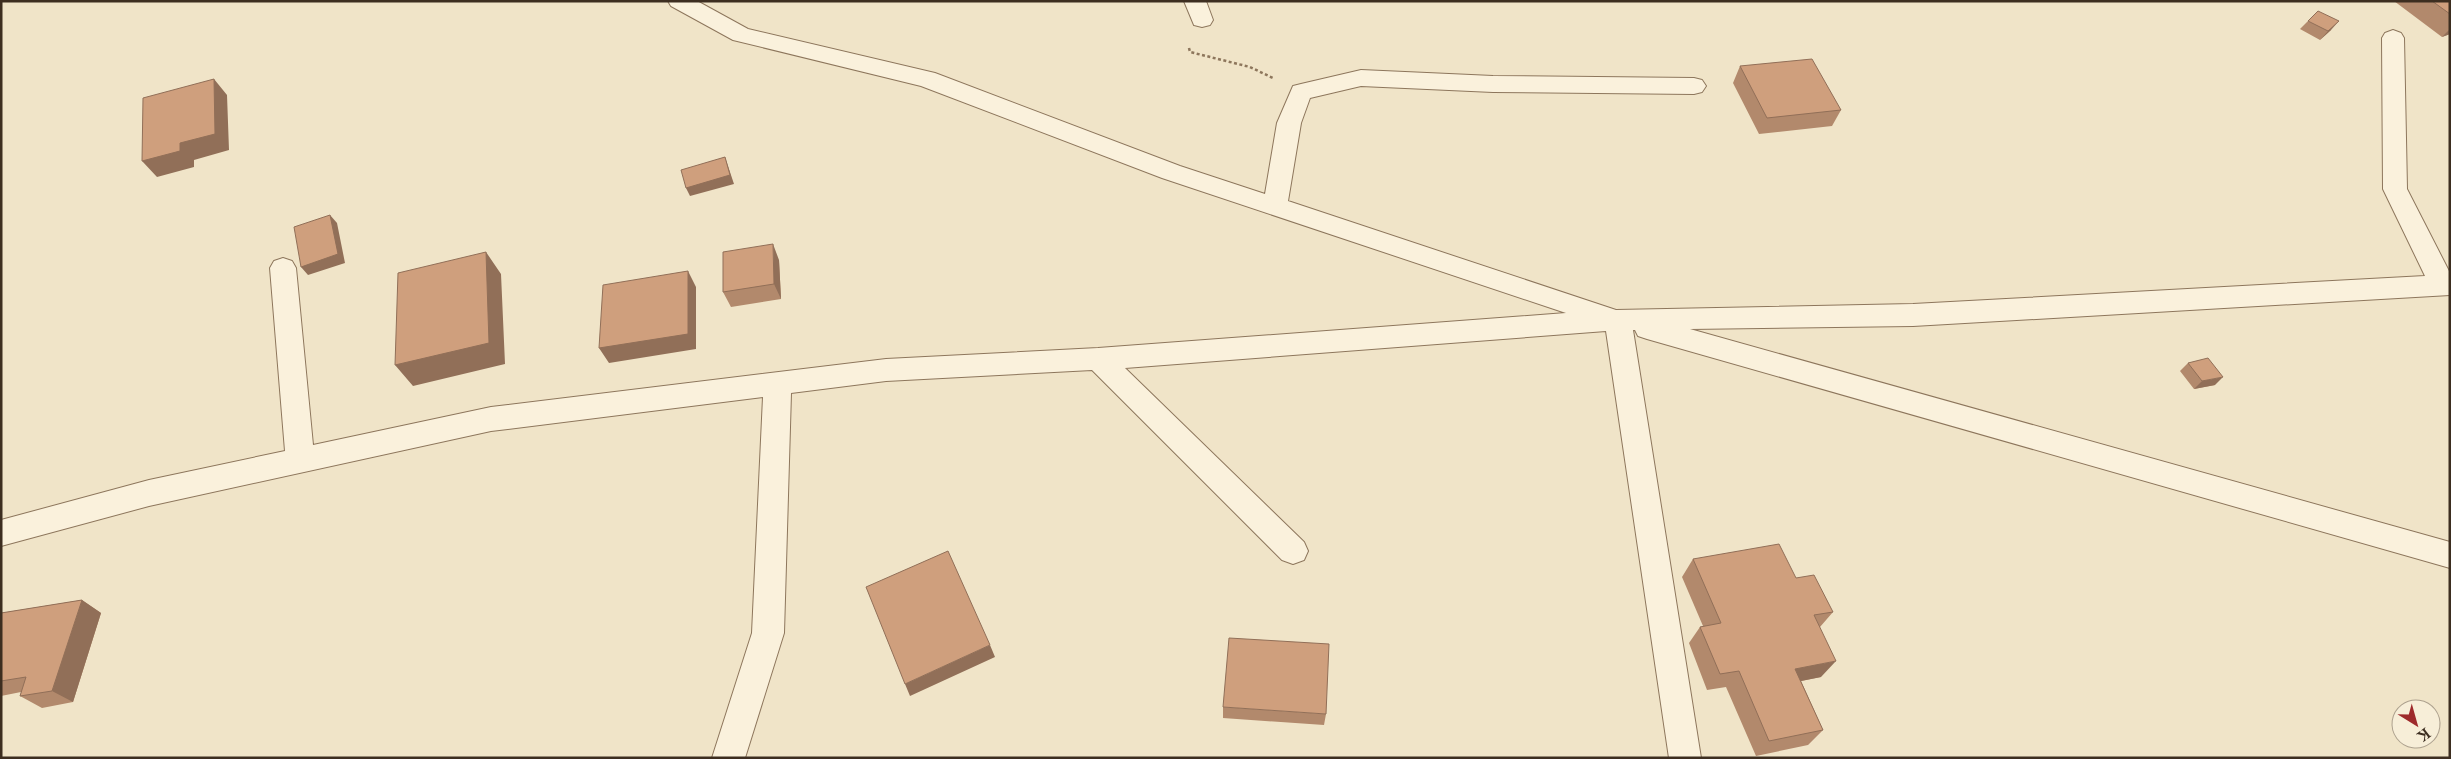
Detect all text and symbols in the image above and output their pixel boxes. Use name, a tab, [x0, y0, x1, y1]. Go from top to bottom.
north arrow	[2391, 699, 2441, 749]
text: K	[2413, 724, 2434, 745]

